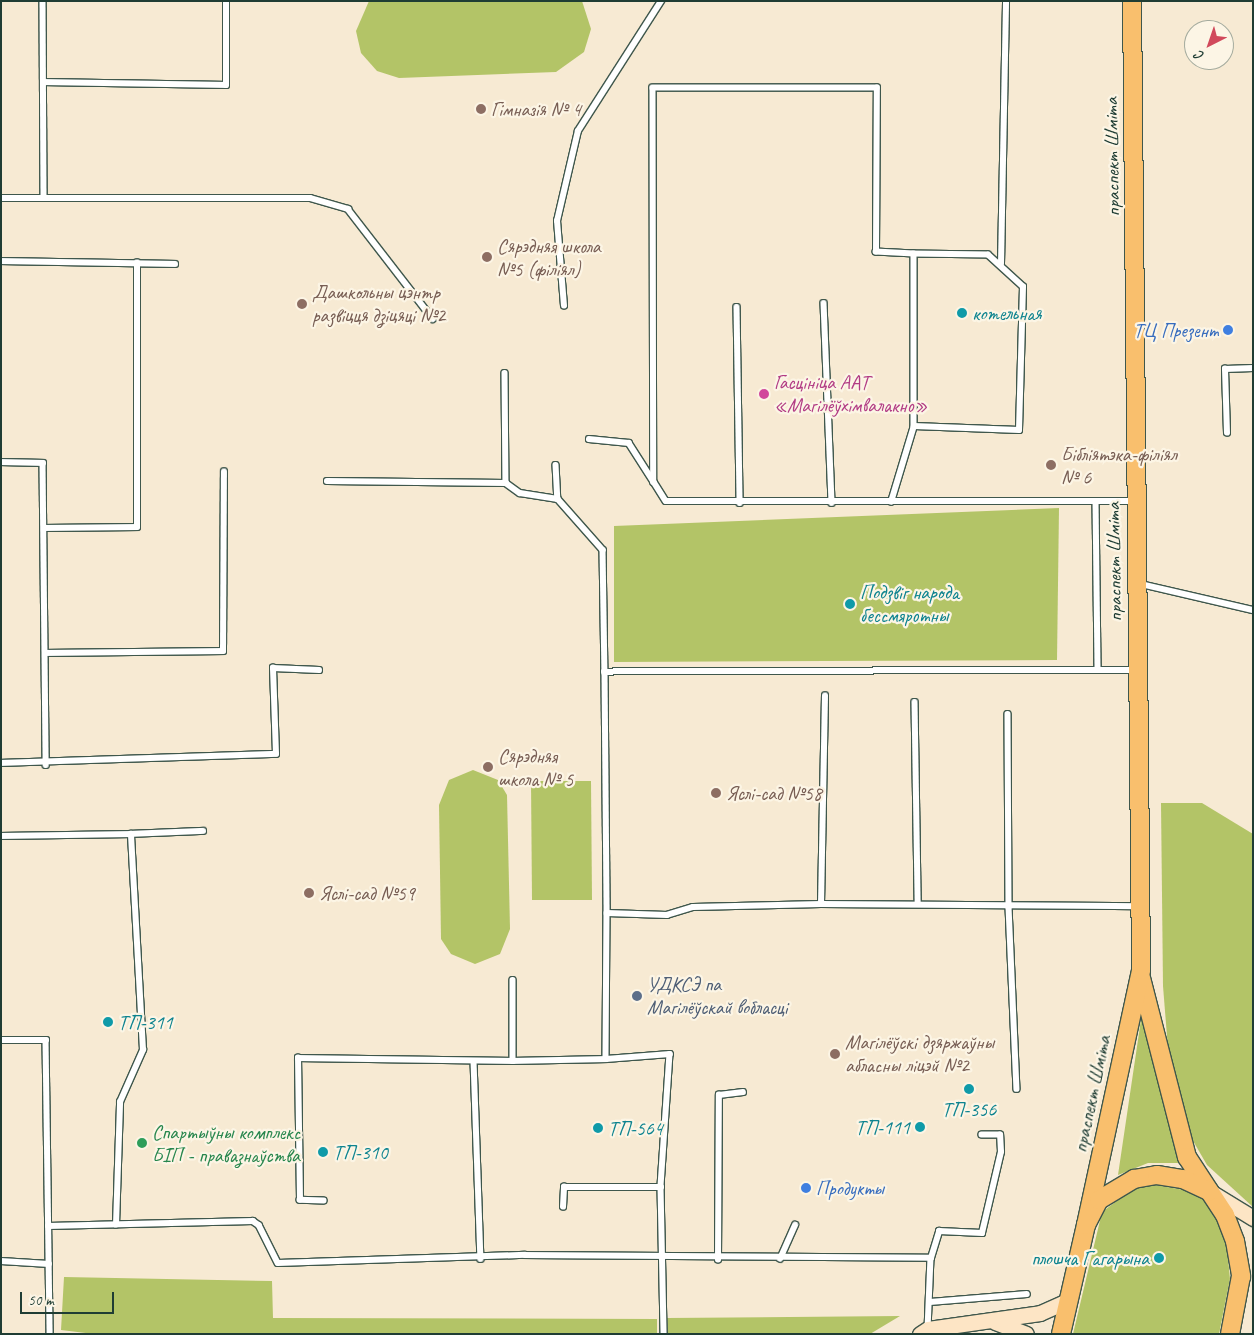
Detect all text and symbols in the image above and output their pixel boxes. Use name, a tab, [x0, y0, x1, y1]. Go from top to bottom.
north arrow	[1184, 20, 1234, 70]
text: С	[1191, 47, 1208, 65]
place label: Гімназія № 4	[491, 97, 581, 121]
street label: праспект Шміта	[1099, 97, 1125, 217]
marker: Гімназія № 4	[475, 103, 487, 115]
place label: Сярэдняя школа №5 (філіял)	[497, 234, 601, 281]
marker: Сярэдняя школа №5 (філіял)	[481, 251, 493, 263]
place label: Дашкольны цэнтр развіцця дзіцяці №2	[312, 280, 447, 327]
marker: Дашкольны цэнтр развіцця дзіцяці №2	[296, 298, 308, 310]
place label: котельная	[972, 301, 1042, 325]
marker: котельная	[956, 307, 968, 319]
place label: ТЦ Презент	[1134, 318, 1218, 342]
marker: ТЦ Презент	[1222, 324, 1234, 336]
place label: Гасцініца ААТ «Магілёўхімвалакно»	[774, 370, 928, 417]
marker: Гасцініца ААТ «Магілёўхімвалакно»	[758, 388, 770, 400]
place label: Бібліятэка-філіял № 6	[1061, 442, 1177, 489]
marker: Бібліятэка-філіял № 6	[1045, 459, 1057, 471]
street label: праспект Шміта	[1101, 502, 1127, 622]
place label: Подзвіг народа бессмяротны	[860, 580, 959, 627]
marker: Подзвіг народа бессмяротны	[844, 598, 856, 610]
place label: Сярэдняя школа № 5	[498, 744, 573, 791]
marker: Сярэдняя школа № 5	[482, 761, 494, 773]
place label: Яслі-сад №58	[726, 781, 822, 805]
marker: Яслі-сад №58	[710, 787, 722, 799]
place label: Яслі-сад №59	[319, 881, 415, 905]
marker: Яслі-сад №59	[303, 887, 315, 899]
place label: УДКСЭ па Магілёўскай вобласці	[647, 972, 787, 1019]
marker: УДКСЭ па Магілёўскай вобласці	[631, 990, 643, 1002]
place label: ТП-311	[118, 1010, 173, 1034]
marker: ТП-311	[102, 1016, 114, 1028]
place label: Магілёўскі дзяржаўны абласны ліцэй №2	[845, 1030, 994, 1077]
street label: праспект Шміта	[1068, 1033, 1116, 1155]
marker: Магілёўскі дзяржаўны абласны ліцэй №2	[829, 1048, 841, 1060]
marker: ТП-356	[963, 1083, 975, 1095]
place label: ТП-356	[942, 1097, 996, 1121]
place label: ТП-111	[855, 1115, 910, 1139]
place label: ТП-564	[608, 1116, 663, 1140]
place label: Спартыўны комплекс БІП - правазнаўства	[152, 1120, 300, 1167]
marker: ТП-111	[914, 1121, 926, 1133]
marker: ТП-564	[592, 1122, 604, 1134]
marker: Спартыўны комплекс БІП - правазнаўства	[136, 1137, 148, 1149]
place label: ТП-310	[333, 1140, 388, 1164]
marker: ТП-310	[317, 1146, 329, 1158]
place label: Продукты	[816, 1176, 884, 1200]
marker: Продукты	[800, 1182, 812, 1194]
place label: плошча Гагарына	[1036, 1246, 1149, 1270]
marker: плошча Гагарына	[1153, 1252, 1165, 1264]
scale bar	[22, 1282, 116, 1314]
text: 50 m	[28, 1291, 54, 1310]

